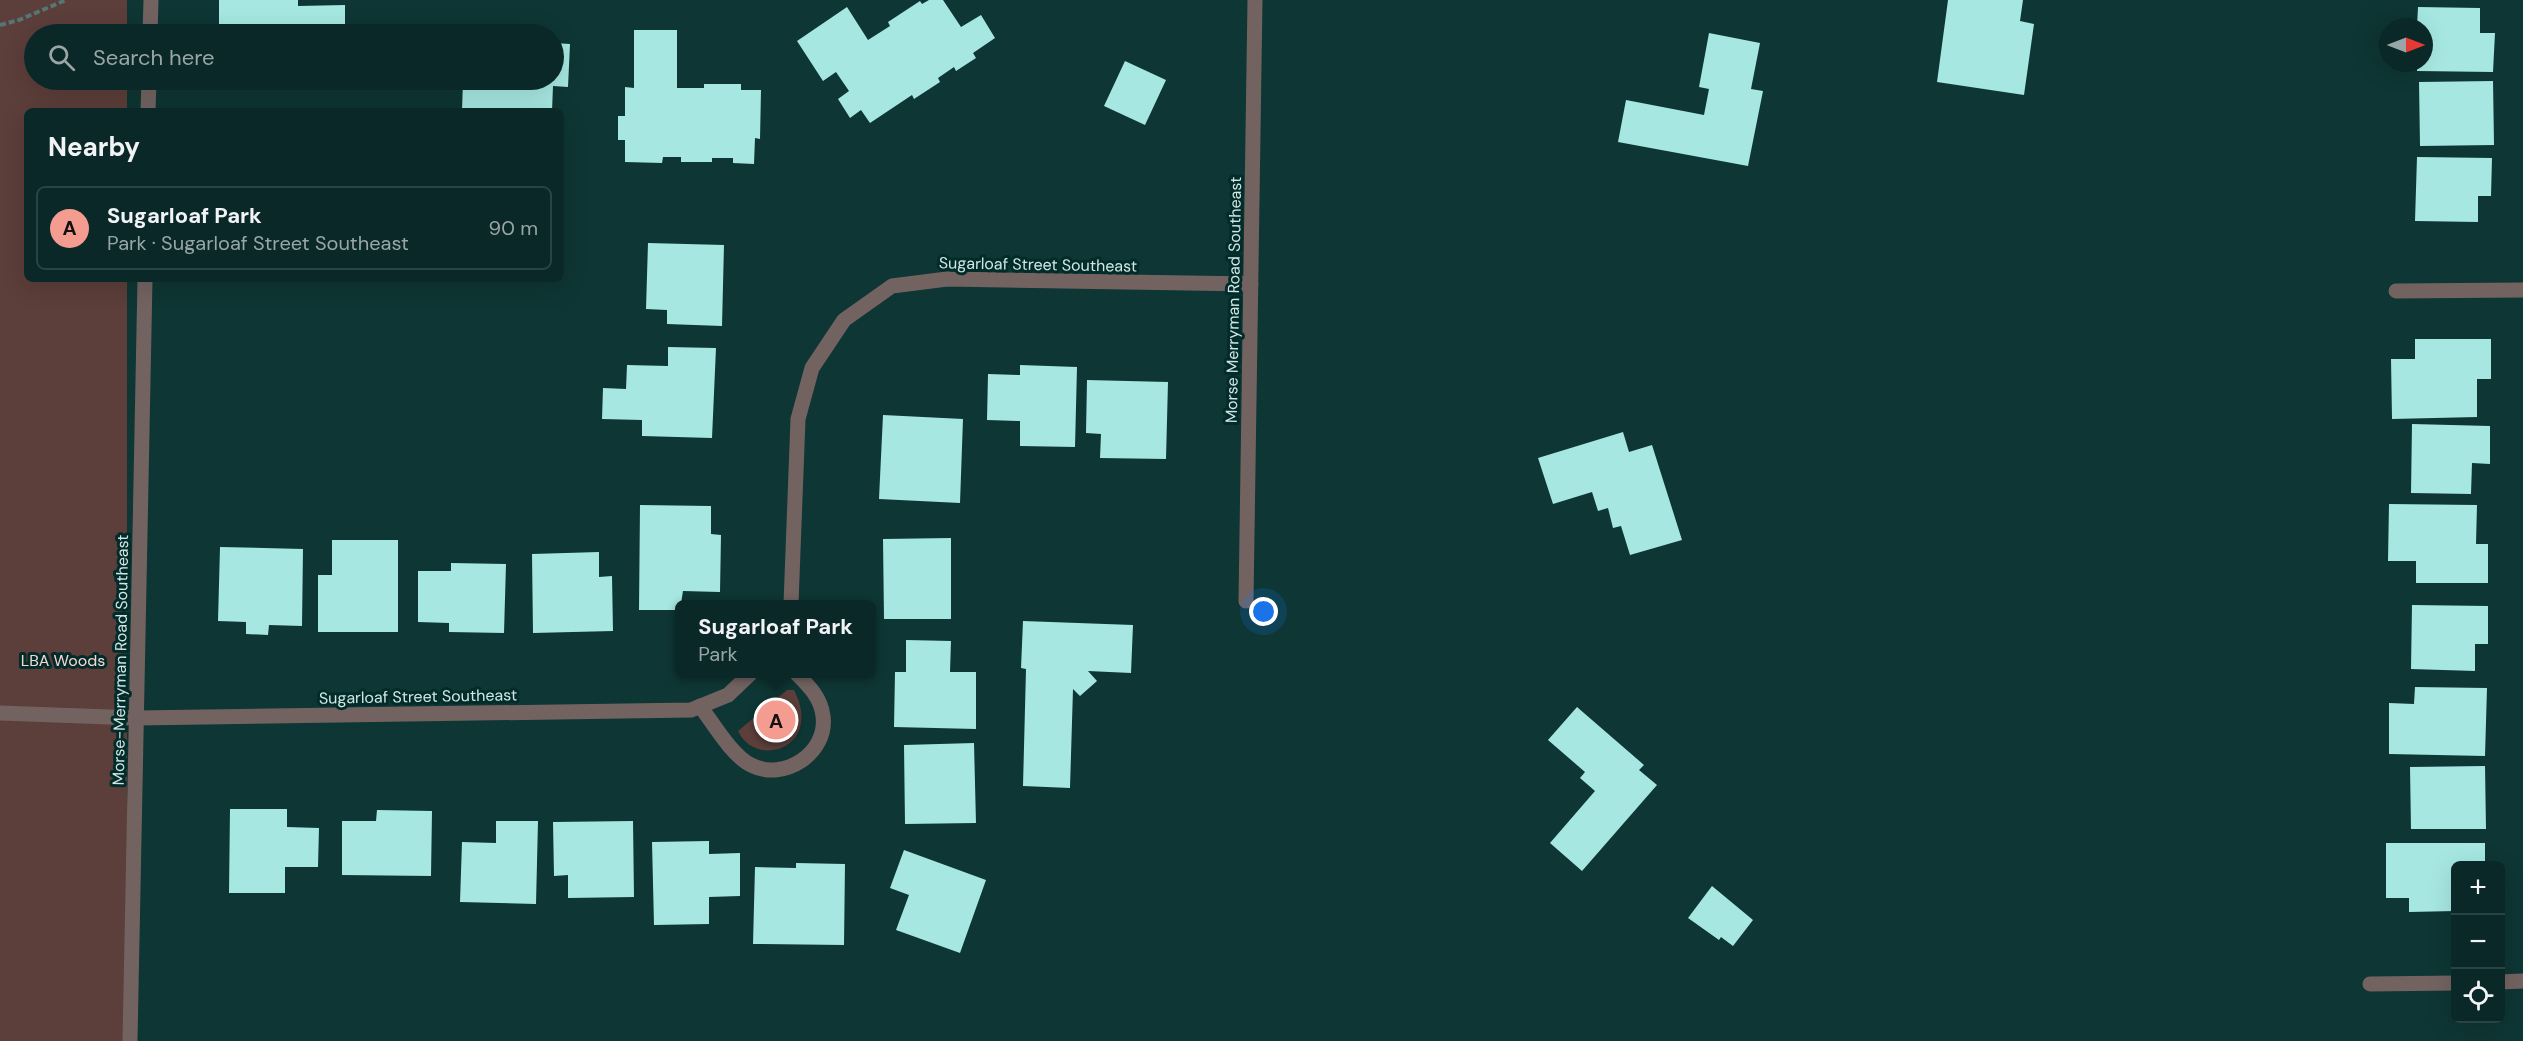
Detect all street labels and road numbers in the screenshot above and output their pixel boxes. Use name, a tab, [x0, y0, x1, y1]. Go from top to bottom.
street label: Morse Merryman Road Southeast	[1221, 177, 1246, 423]
street label: Sugarloaf Street Southeast	[939, 252, 1137, 277]
street label: Morse-Merryman Road Southeast	[108, 534, 133, 786]
street label: Sugarloaf Street Southeast	[319, 684, 517, 709]

